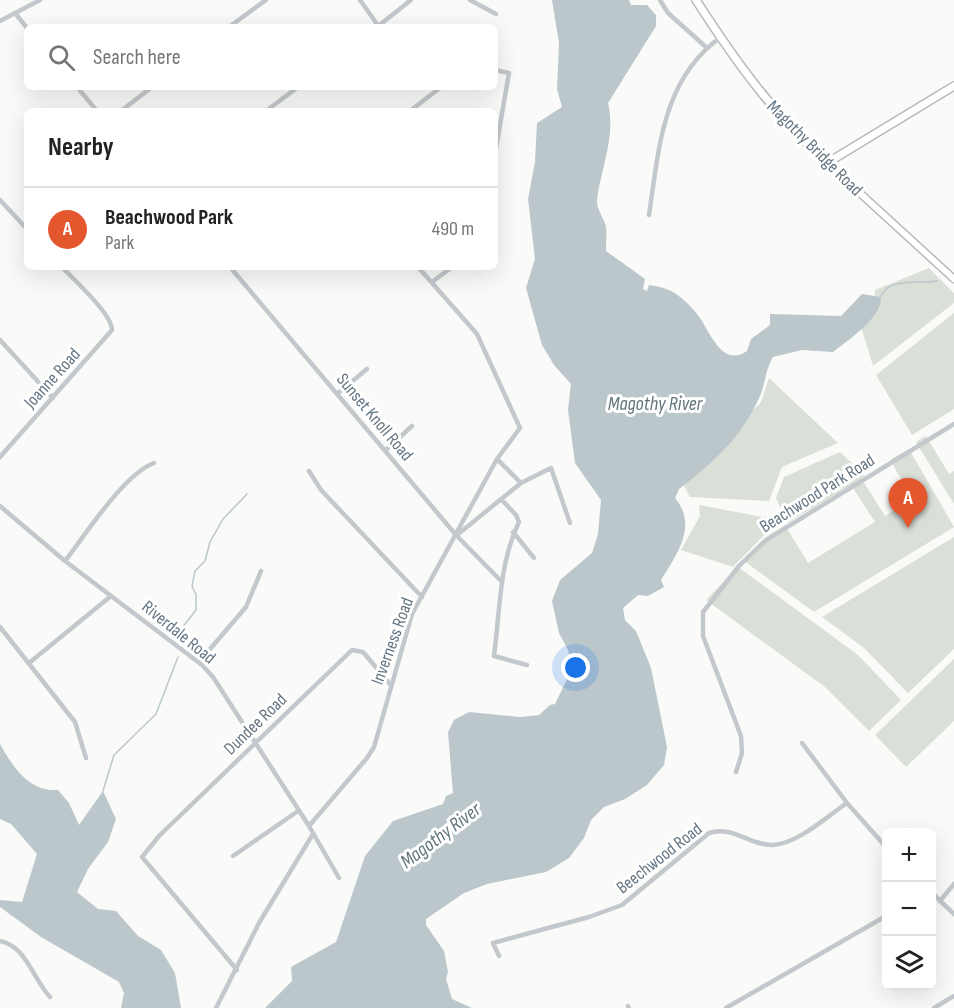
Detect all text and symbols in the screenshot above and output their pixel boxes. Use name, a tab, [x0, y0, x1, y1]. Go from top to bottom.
search box	[24, 24, 498, 90]
icon: search	[45, 41, 78, 74]
text: Search here	[93, 44, 180, 71]
street label: Magothy Bridge Road	[763, 96, 867, 200]
text: Nearby	[48, 132, 114, 163]
text: Beachwood Park	[105, 204, 233, 231]
text: A	[63, 217, 72, 241]
text: 490 m	[432, 217, 474, 241]
text: Park	[105, 231, 134, 255]
street label: Joanne Road	[19, 344, 85, 413]
street label: Sunset Knoll Road	[332, 369, 417, 465]
water label: Magothy River	[608, 392, 704, 416]
street label: Beachwood Park Road	[756, 450, 879, 537]
pin: A	[888, 478, 928, 528]
street label: Inverness Road	[367, 595, 418, 688]
street label: Riverdale Road	[138, 596, 220, 668]
your location	[561, 653, 590, 682]
street label: Dundee Road	[220, 689, 291, 759]
water label: Magothy River	[396, 797, 487, 874]
street label: Beechwood Road	[612, 818, 706, 898]
map controls	[882, 828, 936, 990]
button: +	[882, 828, 936, 882]
button: −	[882, 882, 936, 936]
button: layers	[882, 936, 936, 990]

